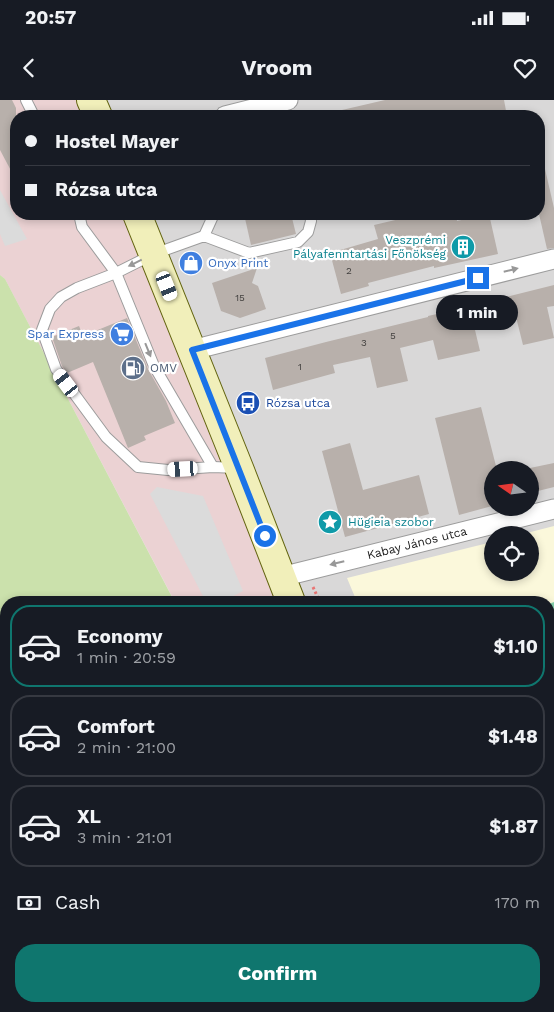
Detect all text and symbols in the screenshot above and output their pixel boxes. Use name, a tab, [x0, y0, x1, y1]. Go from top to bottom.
text: 20:57	[25, 6, 76, 29]
icon: back	[15, 54, 43, 82]
icon: heart	[511, 54, 539, 82]
text: Vroom	[241, 55, 313, 80]
text: Hostel Mayer	[55, 130, 179, 153]
text: Rózsa utca	[55, 178, 157, 201]
place label: Veszprémi Pályafenntartási Főnökség	[293, 233, 447, 261]
building icon: Veszprémi Pályafenntartási Főnökség	[450, 234, 476, 260]
shop icon: Onyx Print	[178, 250, 204, 276]
place label: Onyx Print	[208, 256, 268, 270]
one-way arrow	[128, 260, 142, 268]
house number: 2	[346, 265, 352, 276]
one-way arrow	[504, 266, 519, 274]
route end	[467, 267, 489, 289]
car	[154, 269, 179, 303]
house number: 15	[235, 292, 245, 303]
callout: 1 min	[437, 296, 519, 330]
text: 1 min	[456, 303, 498, 322]
supermarket icon: Spar Express	[109, 321, 135, 347]
place label: Spar Express	[27, 327, 104, 341]
house number: 5	[390, 330, 396, 341]
house number: 3	[361, 337, 367, 348]
one-way arrow	[144, 343, 152, 357]
fuel station icon: OMV	[120, 355, 146, 381]
place label: OMV	[150, 361, 177, 375]
house number: 1	[298, 361, 302, 372]
car	[50, 367, 81, 399]
bus stop icon: Rózsa utca	[235, 390, 261, 416]
place label: Rózsa utca	[266, 396, 330, 410]
car	[167, 461, 198, 477]
north arrow	[484, 461, 539, 516]
map controls	[484, 461, 539, 581]
place icon: Hügieia szobor	[317, 509, 343, 535]
place label: Hügieia szobor	[348, 515, 434, 529]
street label: Kabay János utca	[366, 524, 469, 562]
route start	[254, 525, 276, 547]
button: locate	[484, 526, 539, 581]
one-way arrow	[329, 559, 344, 567]
icon: car	[17, 624, 62, 669]
text: Economy	[77, 625, 162, 648]
text: $1.10	[494, 635, 538, 658]
text: 1 min · 20:59	[77, 648, 176, 667]
icon: car	[17, 714, 62, 759]
text: Comfort	[77, 715, 155, 738]
text: $1.48	[488, 725, 538, 748]
text: 2 min · 21:00	[77, 738, 176, 757]
icon: car	[17, 804, 62, 849]
text: XL	[77, 805, 101, 828]
text: $1.87	[489, 815, 538, 838]
text: 3 min · 21:01	[77, 828, 172, 847]
icon: cash	[15, 889, 43, 917]
text: Cash	[55, 891, 101, 914]
text: 170 m	[494, 893, 540, 912]
button: Confirm	[15, 944, 540, 1002]

